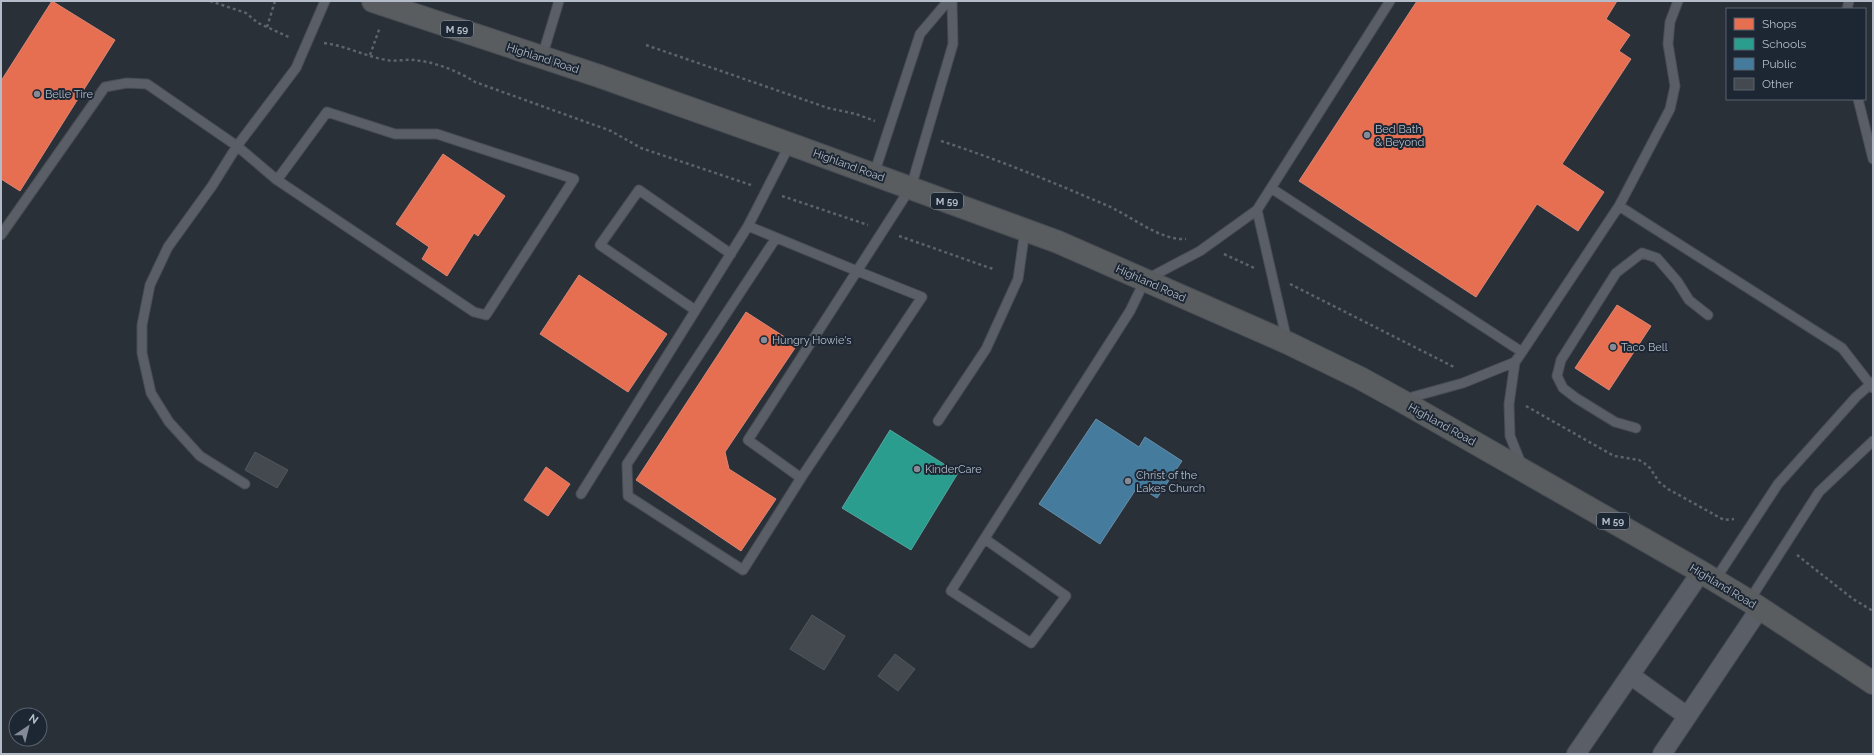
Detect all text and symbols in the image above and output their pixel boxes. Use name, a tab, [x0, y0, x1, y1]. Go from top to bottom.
legend	[1726, 8, 1866, 100]
text: Shops	[1762, 17, 1797, 31]
road number: M 59	[441, 21, 473, 37]
text: Schools	[1762, 37, 1806, 51]
street label: Highland Road	[505, 41, 581, 76]
text: Public	[1762, 57, 1797, 71]
text: Other	[1762, 77, 1794, 91]
place label: Belle Tire	[45, 88, 93, 101]
marker: Belle Tire	[32, 89, 42, 99]
place label: Bed Bath & Beyond	[1375, 123, 1424, 149]
marker: Bed Bath & Beyond	[1362, 130, 1372, 140]
street label: Highland Road	[811, 147, 887, 184]
road number: M 59	[931, 193, 963, 209]
street label: Highland Road	[1114, 262, 1188, 305]
place label: Hungry Howie's	[772, 334, 852, 347]
marker: Hungry Howie's	[759, 335, 769, 345]
place label: Taco Bell	[1621, 341, 1668, 354]
marker: Taco Bell	[1608, 342, 1618, 352]
street label: Highland Road	[1406, 401, 1478, 448]
place label: KinderCare	[925, 463, 982, 476]
marker: KinderCare	[912, 464, 922, 474]
place label: Christ of the Lakes Church	[1136, 469, 1205, 495]
marker: Christ of the Lakes Church	[1123, 476, 1133, 486]
road number: M 59	[1597, 513, 1629, 529]
street label: Highland Road	[1687, 561, 1758, 611]
north arrow	[8, 707, 48, 747]
text: N	[26, 711, 41, 727]

